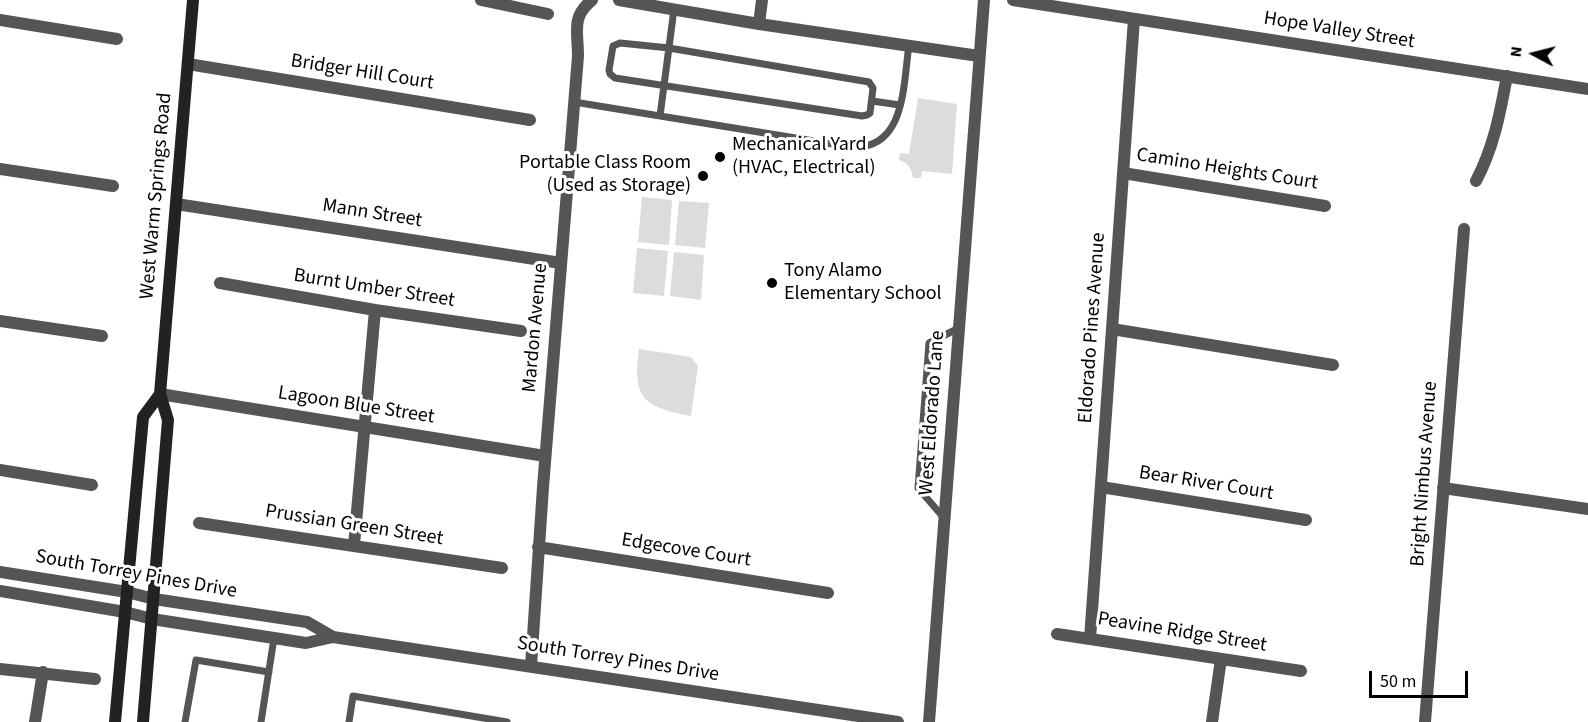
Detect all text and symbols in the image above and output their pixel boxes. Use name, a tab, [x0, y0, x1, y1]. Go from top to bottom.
street label: Hope Valley Street	[1262, 7, 1416, 55]
north arrow	[1504, 24, 1564, 84]
text: N	[1505, 45, 1528, 58]
street label: Bridger Hill Court	[289, 50, 435, 96]
street label: West Warm Springs Road	[136, 92, 178, 300]
place label: Mechanical Yard (HVAC, Electrical)	[732, 134, 875, 181]
street label: Camino Heights Court	[1135, 144, 1319, 196]
marker: Mechanical Yard (HVAC, Electrical)	[713, 150, 727, 164]
place label: Portable Class Room (Used as Storage)	[519, 152, 691, 199]
marker: Portable Class Room (Used as Storage)	[696, 169, 710, 183]
street label: Mann Street	[320, 194, 424, 234]
street label: Eldorado Pines Avenue	[1074, 232, 1112, 424]
place label: Tony Alamo Elementary School	[784, 260, 942, 307]
street label: Mardon Avenue	[518, 262, 554, 394]
street label: Burnt Umber Street	[292, 264, 456, 314]
marker: Tony Alamo Elementary School	[765, 276, 779, 290]
street label: West Eldorado Lane	[915, 330, 951, 496]
street label: Bright Nimbus Avenue	[1407, 381, 1443, 567]
street label: Lagoon Blue Street	[276, 382, 436, 430]
street label: Bear River Court	[1137, 462, 1275, 506]
street label: Prussian Green Street	[263, 500, 445, 552]
street label: Edgecove Court	[620, 529, 752, 573]
street label: South Torrey Pines Drive	[33, 545, 239, 605]
street label: Peavine Ridge Street	[1096, 608, 1268, 658]
street label: South Torrey Pines Drive	[515, 632, 721, 688]
scale bar	[1372, 659, 1471, 697]
text: 50 m	[1380, 669, 1416, 694]

